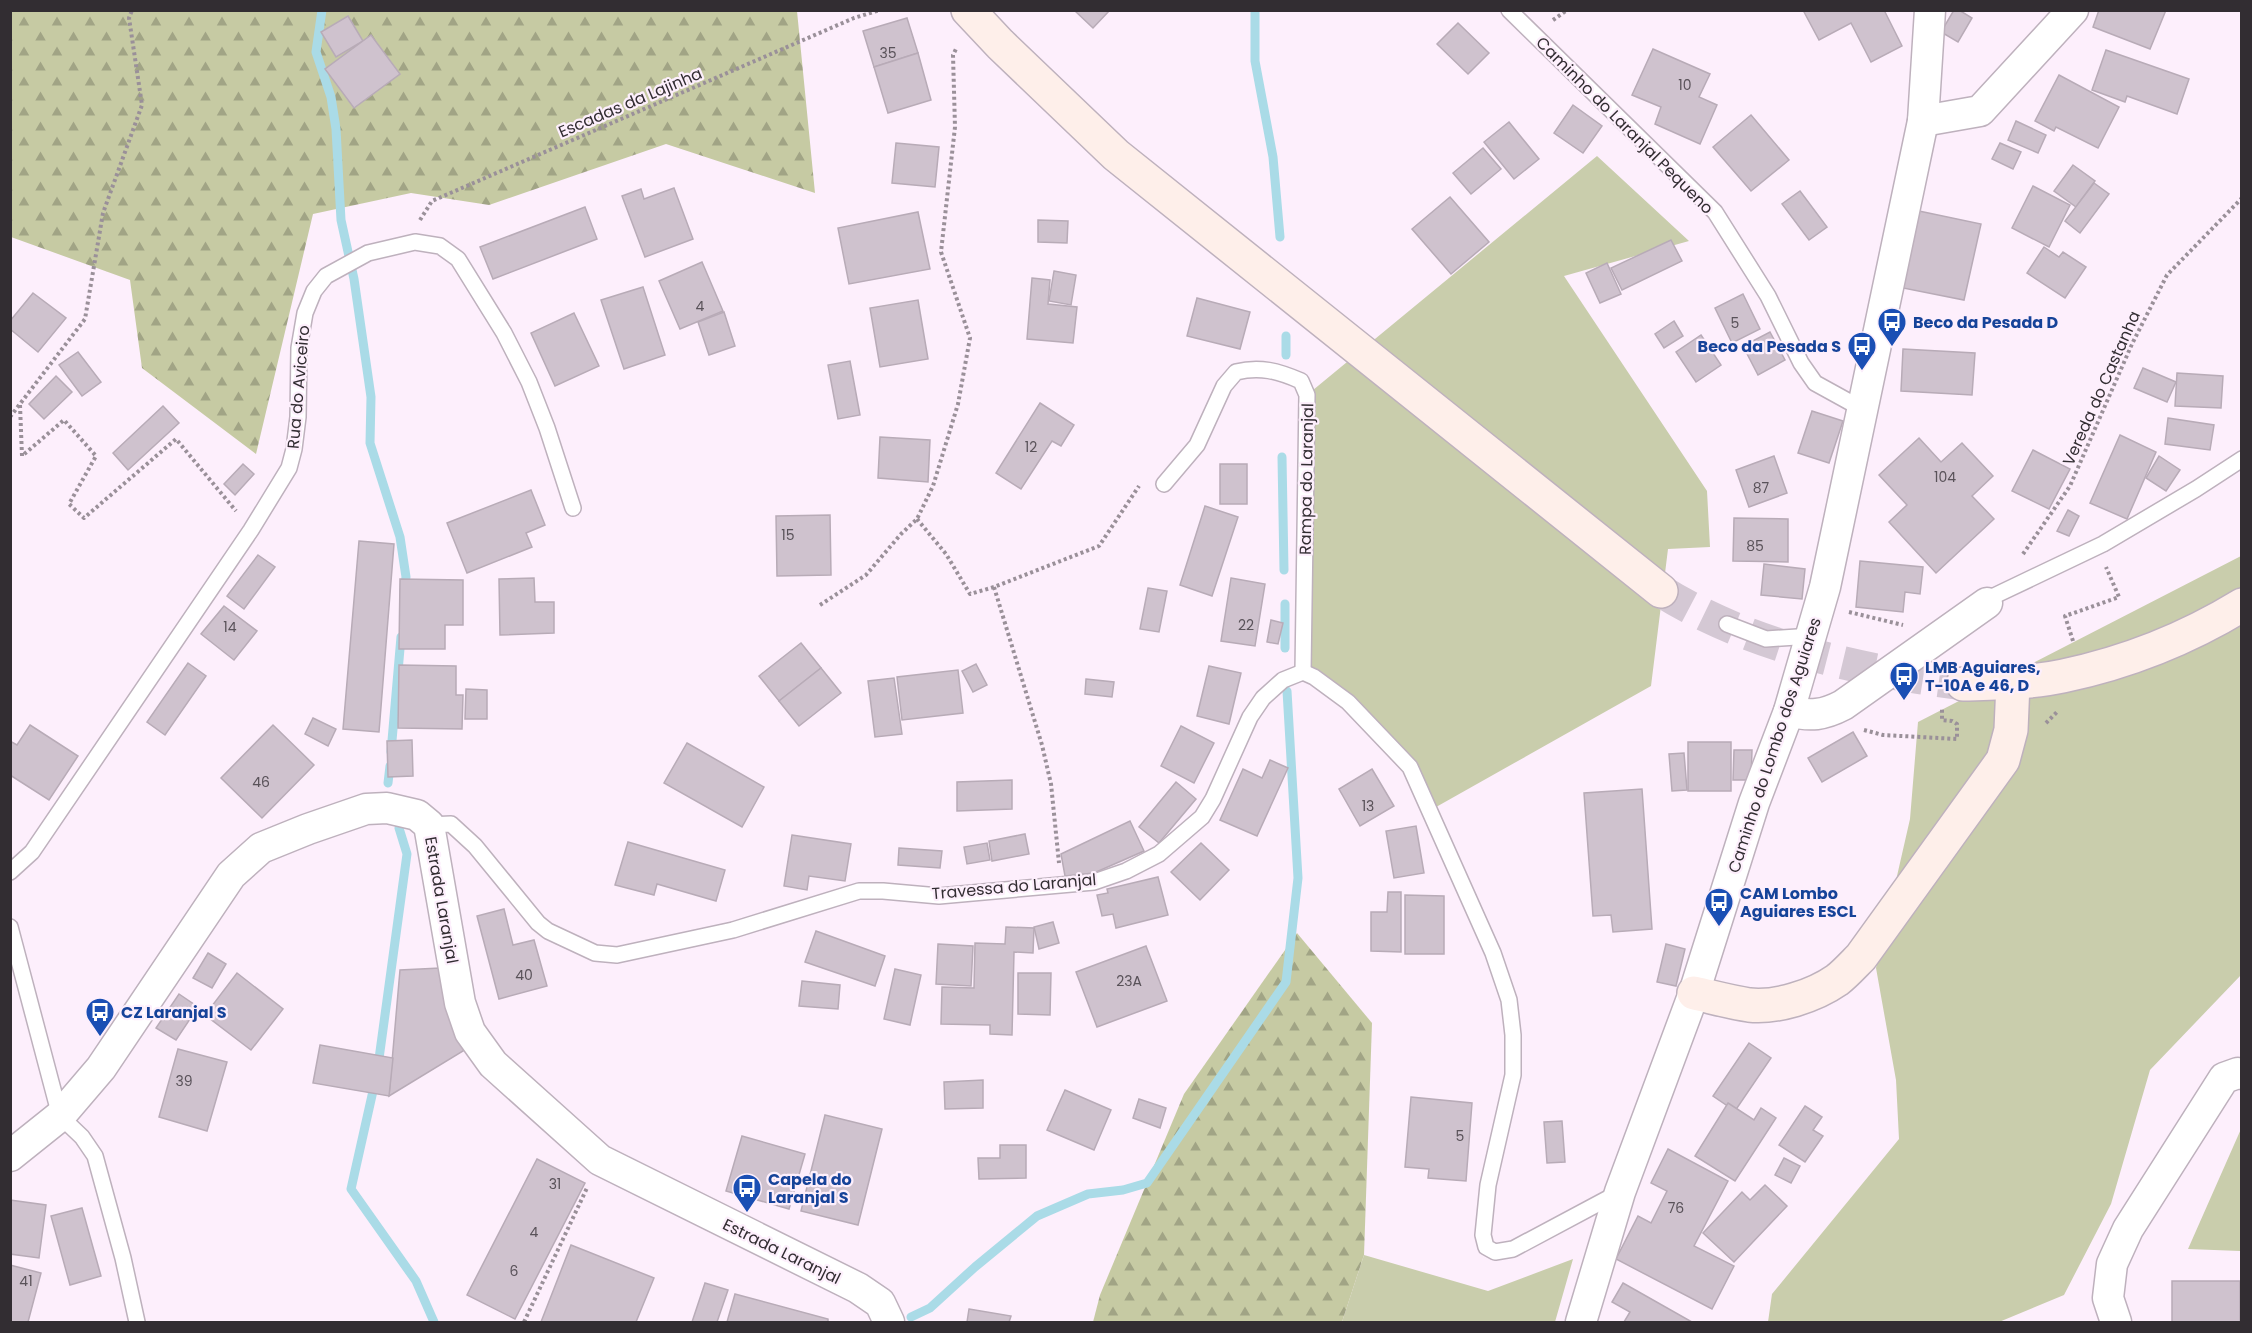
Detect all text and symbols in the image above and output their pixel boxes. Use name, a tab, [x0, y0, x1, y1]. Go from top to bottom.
street label: Caminho do Laranjal Pequeno	[1531, 32, 1718, 219]
house number: 35	[879, 43, 897, 63]
street label: Escadas da Lajinha	[555, 62, 706, 143]
house number: 10	[1678, 75, 1692, 95]
house number: 4	[696, 296, 705, 316]
bus stop icon: Beco da Pesada D	[1876, 306, 1908, 348]
street label: Vereda do Castanha	[2057, 307, 2146, 469]
place label: Beco da Pesada D	[1913, 311, 2059, 334]
house number: 5	[1731, 313, 1739, 333]
street label: Rua do Aviceiro	[282, 324, 315, 450]
bus stop icon: Beco da Pesada S	[1846, 330, 1878, 372]
place label: Beco da Pesada S	[1698, 335, 1841, 358]
street label: Rampa do Laranjal	[1294, 403, 1319, 555]
house number: 12	[1025, 437, 1037, 457]
house number: 104	[1934, 467, 1956, 487]
house number: 87	[1753, 478, 1770, 498]
house number: 15	[781, 525, 795, 545]
house number: 85	[1746, 536, 1764, 556]
street label: Caminho do Lombo dos Aguiares	[1722, 614, 1827, 876]
house number: 22	[1238, 615, 1254, 635]
house number: 14	[223, 617, 237, 637]
place label: LMB Aguiares, T-10A e 46, D	[1925, 656, 2041, 697]
bus stop icon: LMB Aguiares, T-10A e 46, D	[1888, 660, 1920, 702]
house number: 46	[252, 772, 270, 792]
house number: 13	[1362, 796, 1374, 816]
street label: Estrada Laranjal	[419, 835, 464, 965]
street label: Travessa do Laranjal	[931, 868, 1097, 905]
place label: CAM Lombo Aguiares ESCL	[1740, 882, 1857, 923]
bus stop icon: CAM Lombo Aguiares ESCL	[1703, 886, 1735, 928]
house number: 40	[515, 965, 533, 985]
house number: 23A	[1116, 971, 1142, 991]
bus stop icon: CZ Laranjal S	[84, 996, 116, 1038]
place label: CZ Laranjal S	[121, 1001, 227, 1024]
house number: 39	[175, 1071, 193, 1091]
house number: 5	[1456, 1126, 1464, 1146]
place label: Capela do Laranjal S	[768, 1168, 852, 1209]
bus stop icon: Capela do Laranjal S	[731, 1172, 763, 1214]
house number: 31	[549, 1174, 561, 1194]
house number: 76	[1668, 1198, 1684, 1218]
street label: Estrada Laranjal	[719, 1213, 845, 1290]
house number: 4	[530, 1222, 539, 1242]
house number: 6	[510, 1261, 519, 1281]
house number: 41	[19, 1271, 33, 1291]

